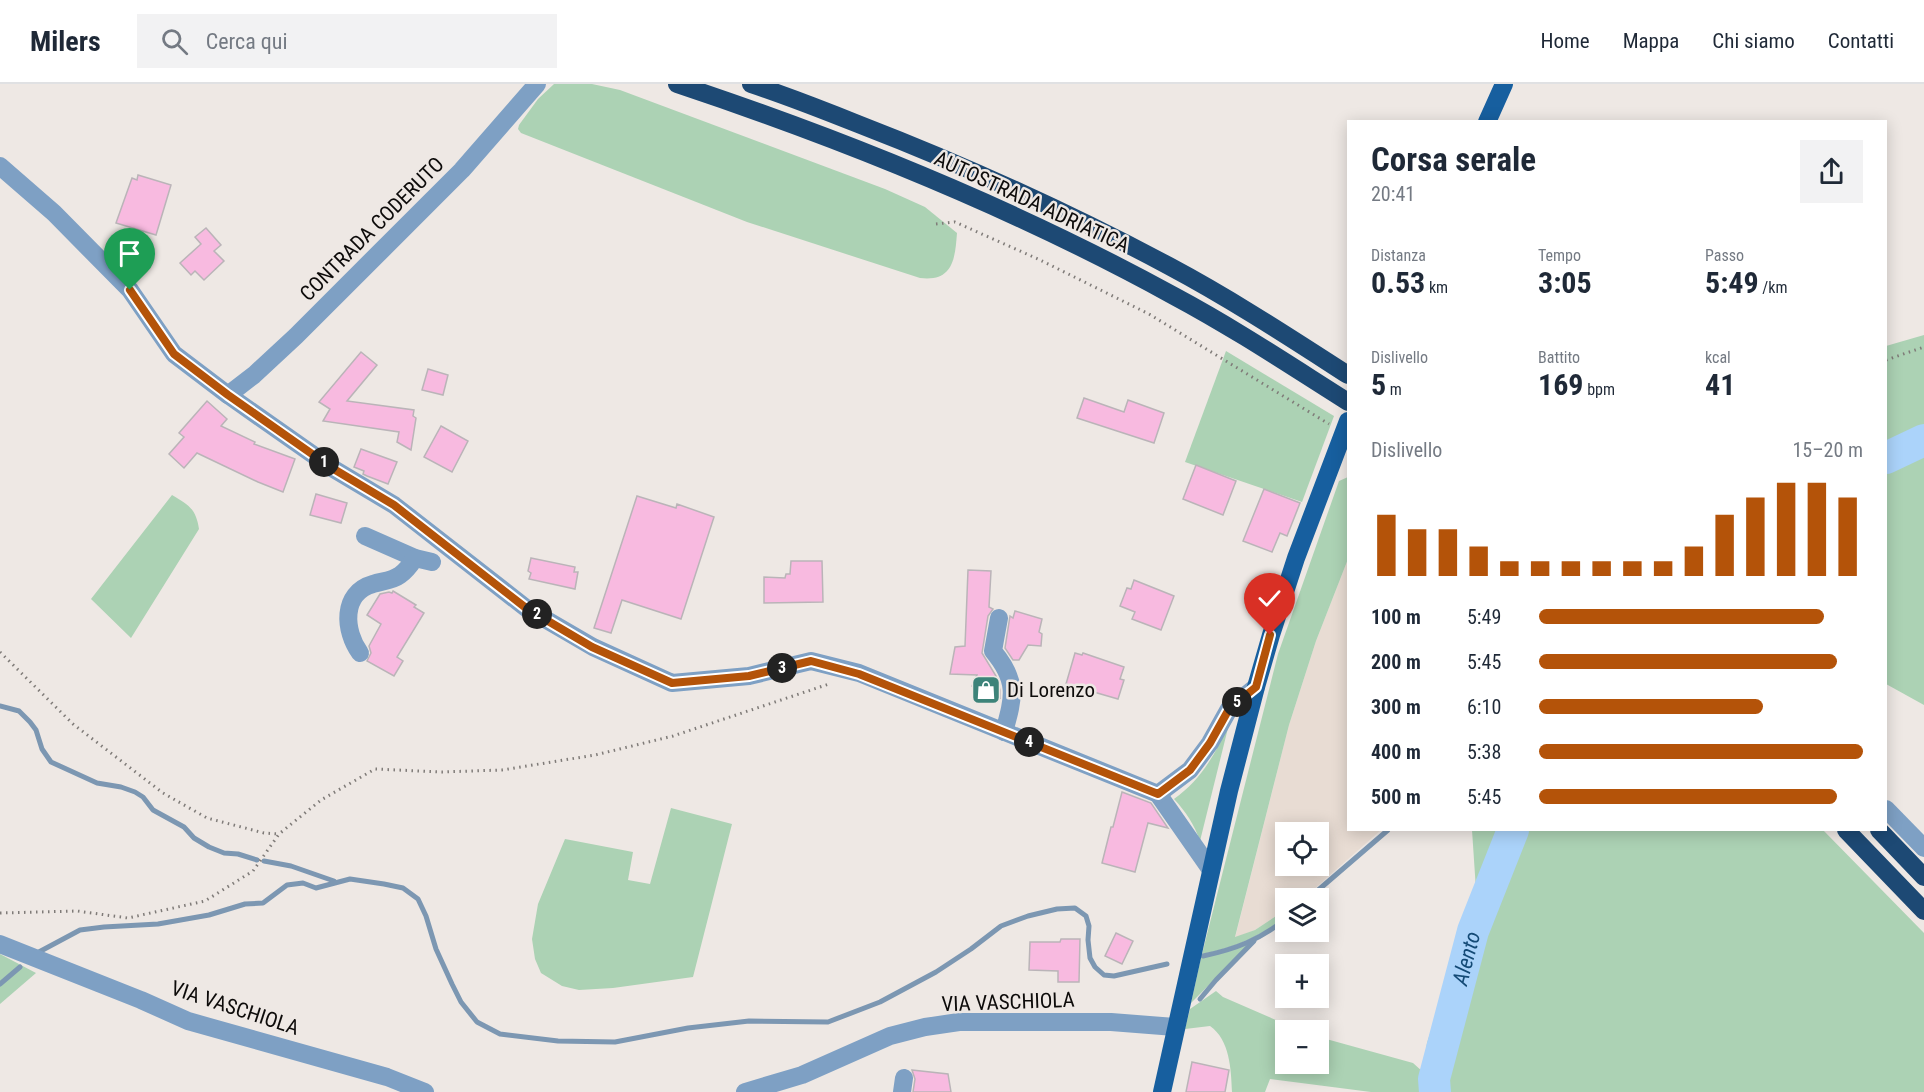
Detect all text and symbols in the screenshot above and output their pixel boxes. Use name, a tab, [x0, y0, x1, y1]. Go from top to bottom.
search box	[137, 14, 557, 68]
text: Milers	[30, 25, 101, 58]
icon: search	[158, 25, 191, 58]
text: Cerca qui	[206, 29, 287, 54]
text: Home	[1540, 29, 1590, 53]
text: Mappa	[1623, 29, 1679, 53]
text: Chi siamo	[1712, 29, 1795, 53]
text: Contatti	[1828, 29, 1894, 53]
text: Corsa serale	[1371, 140, 1536, 179]
button: share	[1800, 140, 1863, 203]
street label: AUTOSTRADA ADRIATICA	[931, 146, 1133, 258]
street label: CONTRADA CODERUTO	[295, 152, 449, 306]
text: 20:41	[1371, 182, 1415, 206]
pin	[104, 228, 155, 290]
icon: arrive	[113, 237, 146, 270]
text: Distanza	[1371, 246, 1426, 265]
text: Tempo	[1538, 246, 1581, 265]
text: Passo	[1705, 246, 1744, 265]
text: 0.53	[1371, 265, 1425, 300]
text: 3:05	[1538, 265, 1592, 300]
text: 5:49	[1705, 265, 1759, 300]
text: km	[1425, 278, 1448, 297]
text: /km	[1759, 278, 1788, 297]
text: Dislivello	[1371, 348, 1428, 367]
text: Battito	[1538, 348, 1580, 367]
text: kcal	[1705, 348, 1731, 367]
text: 5	[1371, 367, 1386, 402]
text: 169	[1538, 367, 1583, 402]
text: 41	[1705, 367, 1735, 402]
text: m	[1386, 380, 1402, 399]
text: bpm	[1583, 380, 1615, 399]
text: Dislivello	[1371, 438, 1442, 462]
text: 15–20 m	[1792, 438, 1863, 462]
pin: 1	[309, 447, 339, 477]
text: 1	[320, 452, 328, 471]
pin	[1244, 573, 1295, 635]
icon: check	[1253, 582, 1286, 615]
pin: 2	[522, 599, 552, 629]
text: 2	[533, 604, 541, 623]
text: 100 m	[1371, 605, 1421, 629]
text: 5:49	[1467, 605, 1501, 629]
text: 200 m	[1371, 650, 1421, 674]
text: 5:45	[1467, 650, 1501, 674]
pin: 3	[767, 653, 797, 683]
text: 3	[778, 658, 786, 677]
shop icon: Di Lorenzo	[970, 674, 1002, 706]
place label: Di Lorenzo	[1007, 678, 1095, 702]
pin: 5	[1222, 687, 1252, 717]
text: 5	[1233, 692, 1241, 711]
text: 300 m	[1371, 695, 1421, 719]
text: 6:10	[1467, 695, 1501, 719]
pin: 4	[1014, 727, 1044, 757]
text: 4	[1025, 732, 1033, 751]
text: 400 m	[1371, 740, 1421, 764]
text: 5:38	[1467, 740, 1501, 764]
text: 500 m	[1371, 785, 1421, 809]
text: 5:45	[1467, 785, 1501, 809]
map controls	[1275, 822, 1329, 1074]
button: locate	[1275, 822, 1329, 876]
button: layers	[1275, 888, 1329, 942]
water label: Alento	[1447, 929, 1485, 989]
button: +	[1275, 954, 1329, 1008]
street label: VIA VASCHIOLA	[168, 976, 302, 1040]
street label: VIA VASCHIOLA	[941, 988, 1075, 1016]
button: −	[1275, 1020, 1329, 1074]

